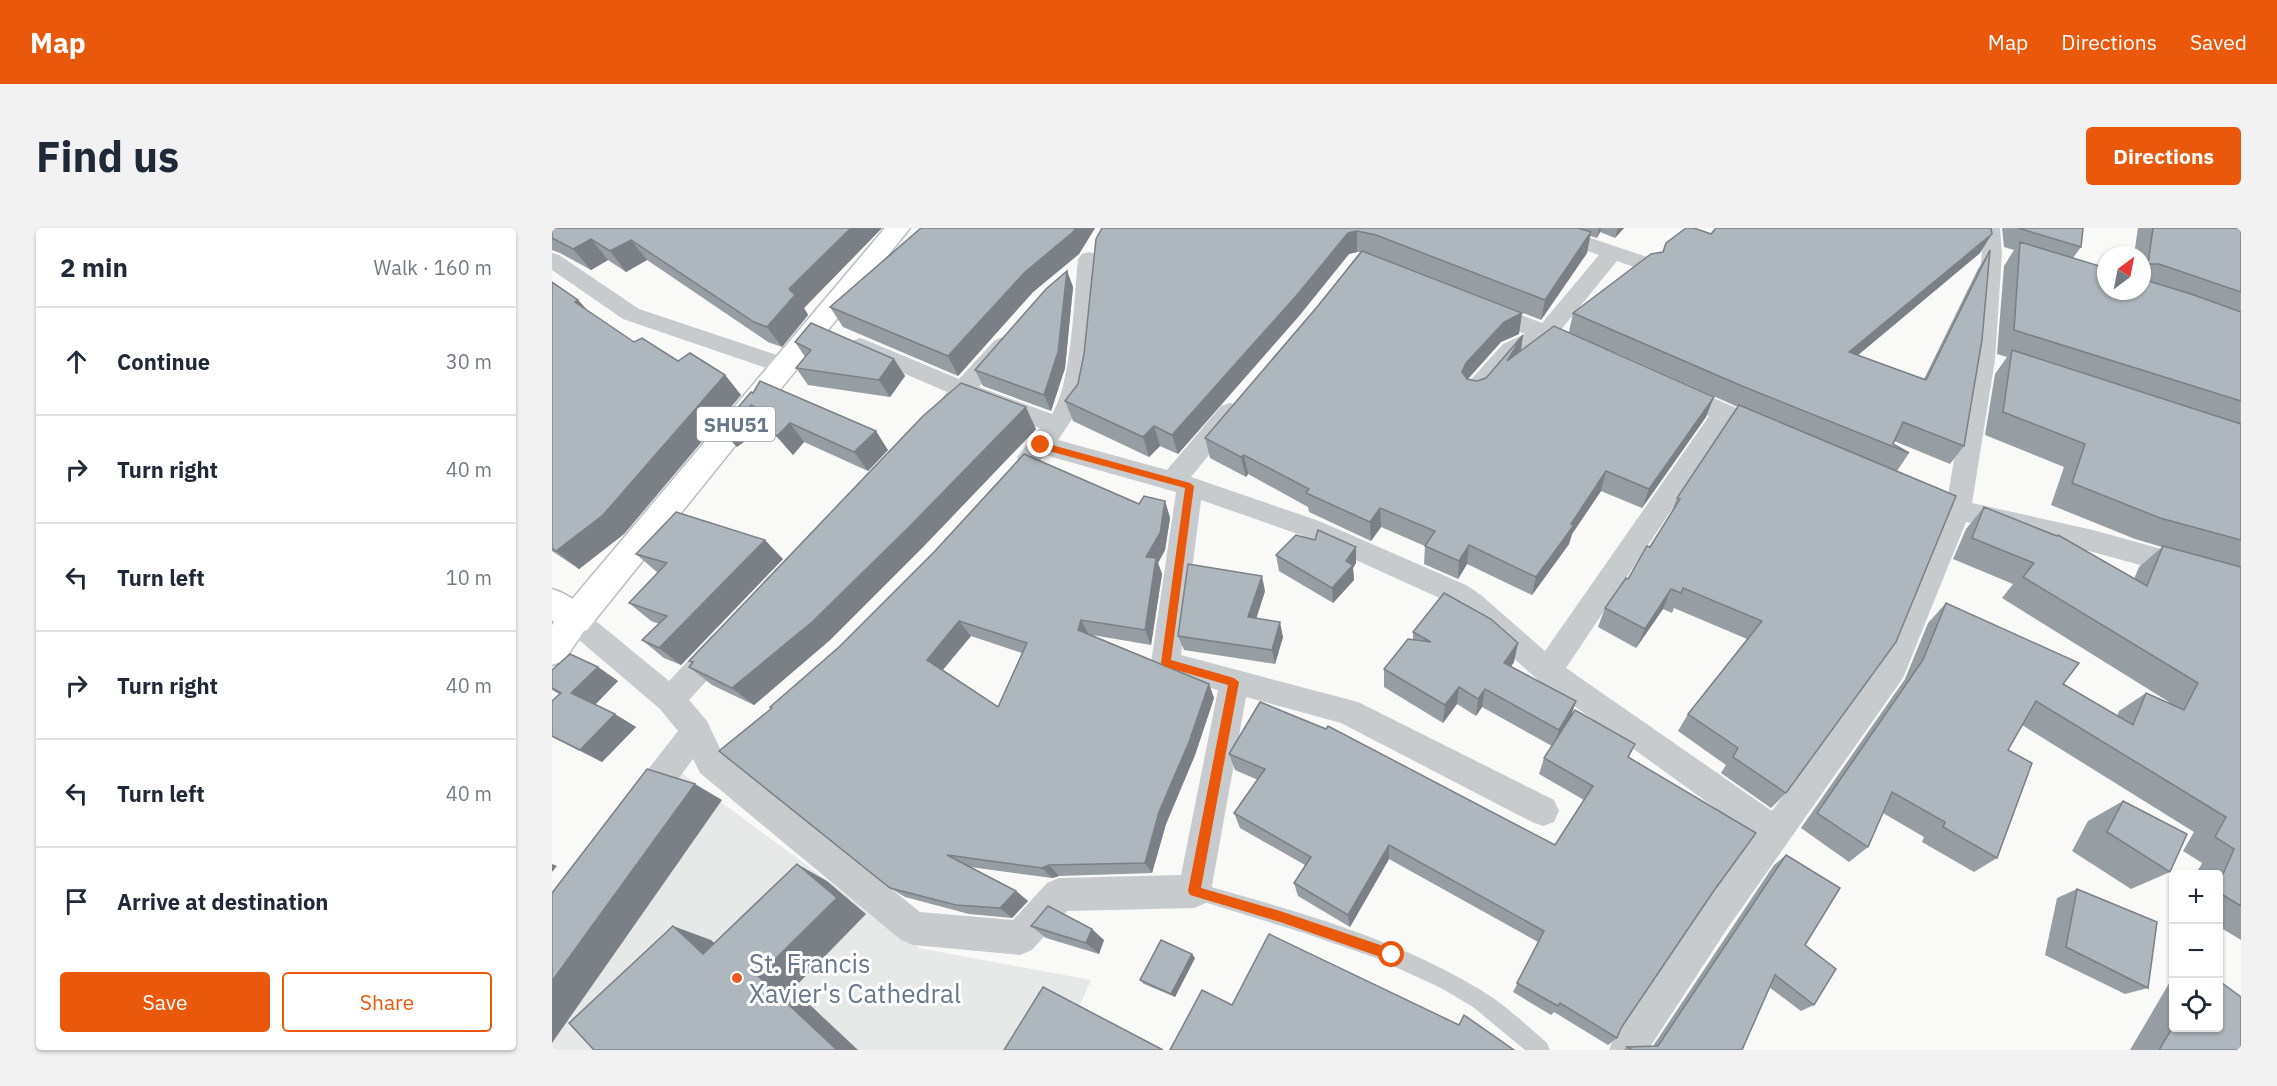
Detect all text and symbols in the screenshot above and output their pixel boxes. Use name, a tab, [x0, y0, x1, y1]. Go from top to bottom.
text: Map	[30, 24, 86, 61]
text: Map	[1988, 28, 2028, 56]
text: Directions	[2061, 28, 2157, 56]
text: Saved	[2190, 28, 2247, 56]
button: Directions	[2086, 127, 2241, 185]
text: Find us	[36, 129, 179, 184]
north arrow	[2097, 246, 2151, 300]
text: 2 min	[60, 250, 128, 284]
text: Walk · 160 m	[374, 254, 492, 281]
icon: ahead	[60, 345, 93, 378]
text: Continue	[117, 347, 210, 376]
text: 30 m	[446, 348, 492, 375]
road number: SHU51	[697, 407, 775, 441]
route end	[1027, 431, 1053, 457]
icon: right	[60, 453, 93, 486]
text: Turn right	[117, 455, 218, 484]
text: 40 m	[446, 456, 492, 483]
icon: left	[60, 561, 93, 594]
text: Turn left	[117, 563, 205, 592]
text: 10 m	[446, 564, 492, 591]
icon: right	[60, 669, 93, 702]
text: Turn right	[117, 671, 218, 700]
text: 40 m	[446, 672, 492, 699]
icon: left	[60, 777, 93, 810]
text: Turn left	[117, 779, 205, 808]
text: 40 m	[446, 780, 492, 807]
map controls	[2169, 870, 2223, 1032]
button: +	[2169, 870, 2223, 924]
icon: arrive	[60, 885, 93, 918]
text: Arrive at destination	[117, 887, 328, 916]
button: −	[2169, 924, 2223, 978]
route start	[1378, 941, 1404, 967]
place label: St. Francis Xavier's Cathedral	[749, 946, 961, 1010]
marker: St. Francis Xavier's Cathedral	[730, 971, 744, 985]
button: Save	[60, 972, 270, 1032]
button: Share	[282, 972, 492, 1032]
button: locate	[2169, 978, 2223, 1032]

